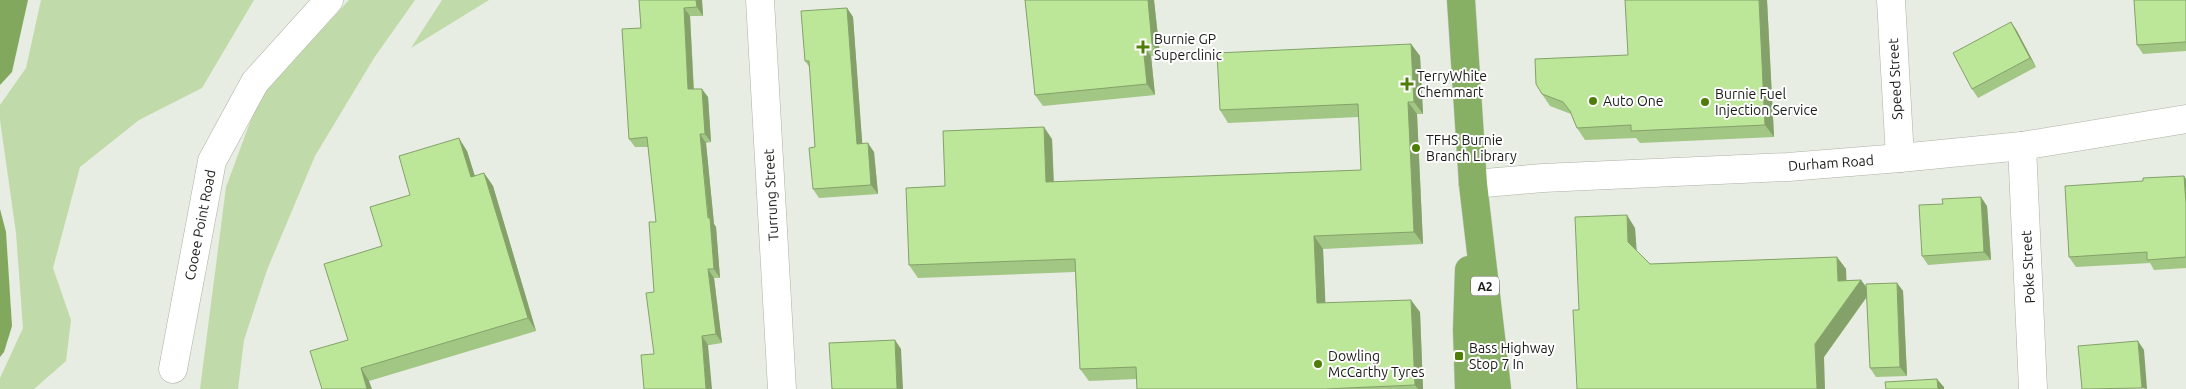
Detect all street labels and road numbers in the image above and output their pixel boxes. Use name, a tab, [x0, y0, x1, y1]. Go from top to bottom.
street label: Speed Street	[1885, 37, 1905, 120]
street label: Turrung Street	[761, 148, 781, 242]
street label: Durham Road	[1788, 152, 1874, 174]
street label: Cooee Point Road	[181, 168, 219, 282]
street label: Poke Street	[2018, 230, 2038, 304]
road number: A2	[1471, 276, 1499, 296]

